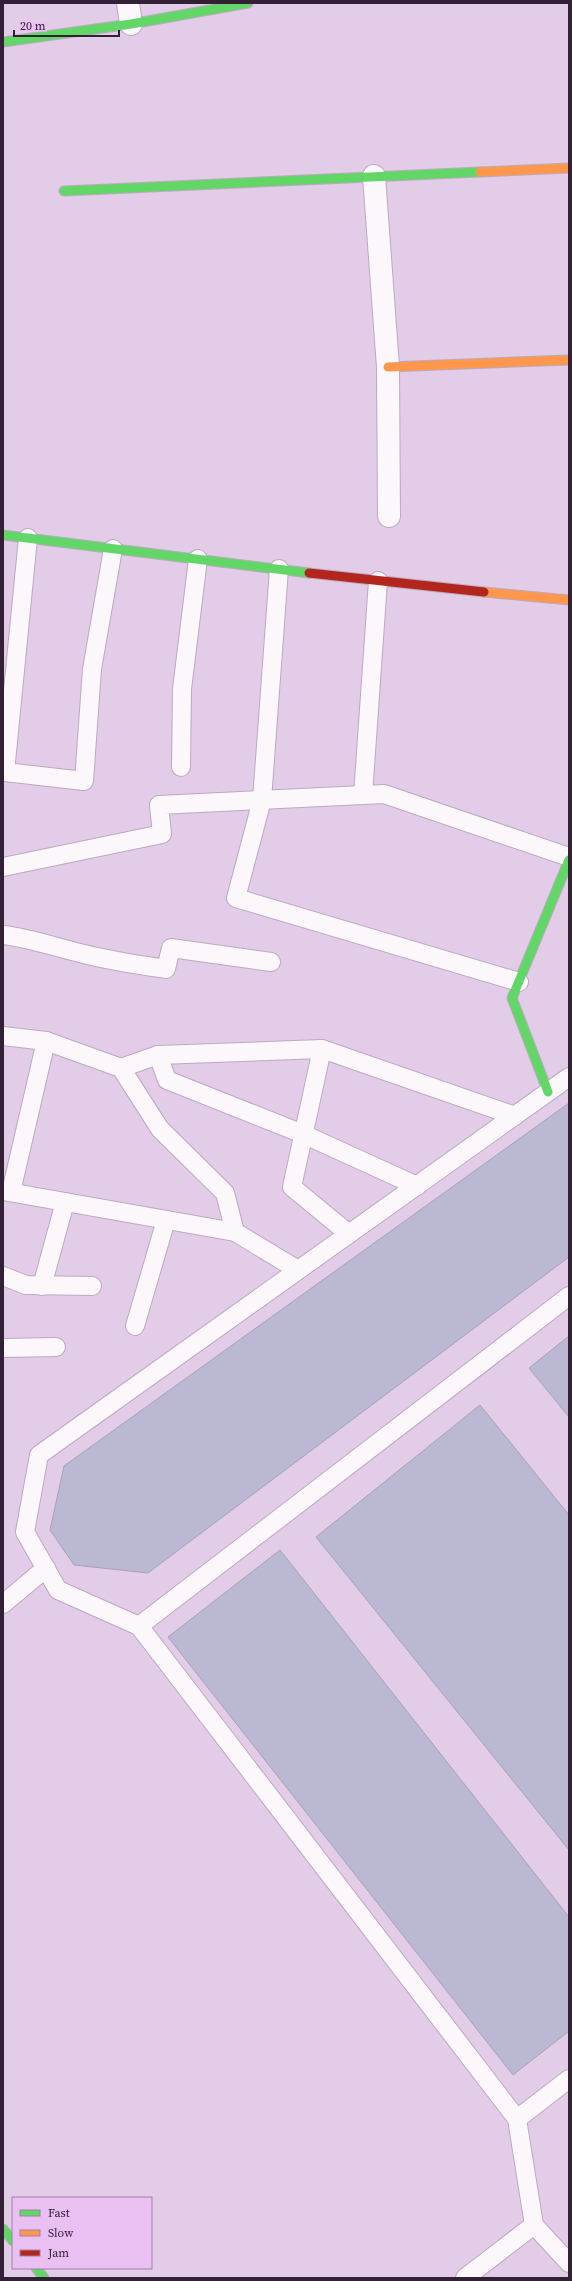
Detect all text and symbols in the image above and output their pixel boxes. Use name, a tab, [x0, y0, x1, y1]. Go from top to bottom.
scale bar	[14, 12, 119, 38]
text: 20 m	[20, 18, 46, 34]
legend	[12, 2197, 152, 2269]
text: Fast	[48, 2205, 70, 2221]
text: Slow	[48, 2225, 74, 2241]
text: Jam	[47, 2245, 69, 2261]

